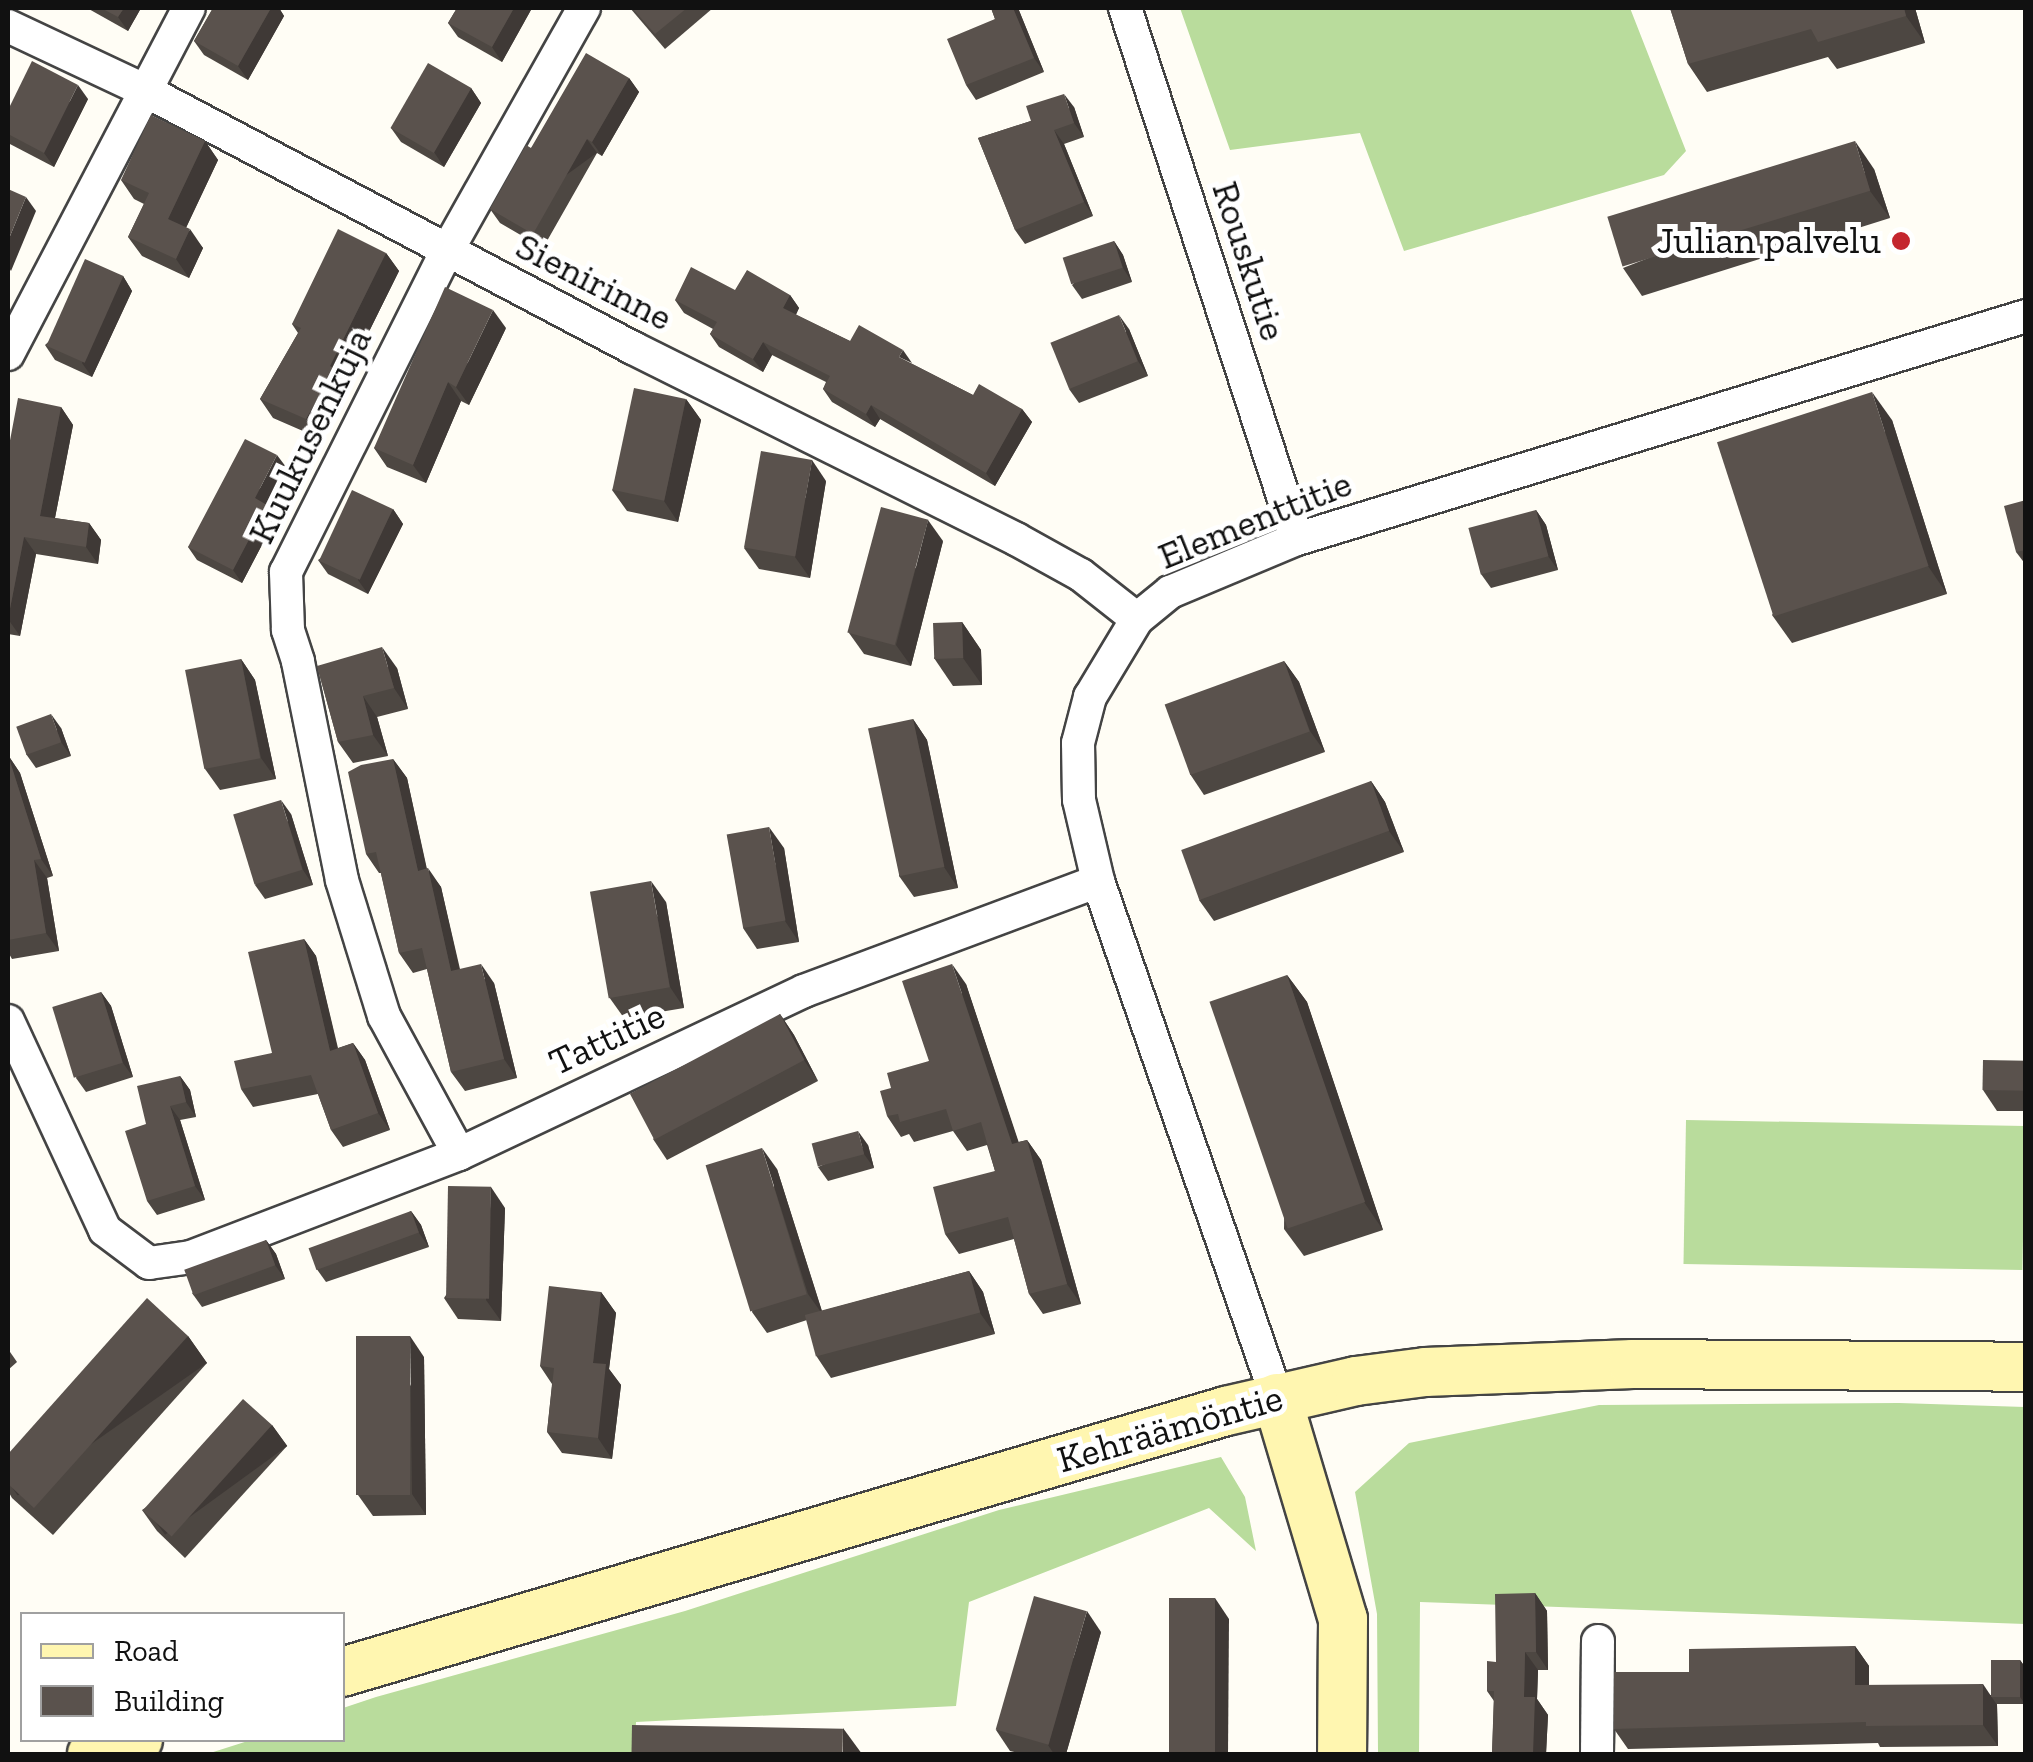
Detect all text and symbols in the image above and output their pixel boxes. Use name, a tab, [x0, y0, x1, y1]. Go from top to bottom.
street label: Rouskutie	[1202, 176, 1296, 346]
place label: Julian palvelu	[1657, 218, 1881, 264]
street label: Sienirinne	[508, 223, 680, 341]
marker: Julian palvelu	[1890, 230, 1912, 252]
street label: Kuukusenkuja	[238, 321, 382, 551]
street label: Elementtitie	[1152, 461, 1358, 579]
street label: Tattitie	[542, 993, 672, 1085]
street label: Kehräämöntie	[1052, 1375, 1288, 1483]
legend	[20, 1612, 345, 1742]
text: Road	[114, 1633, 179, 1669]
text: Building	[114, 1683, 224, 1719]

